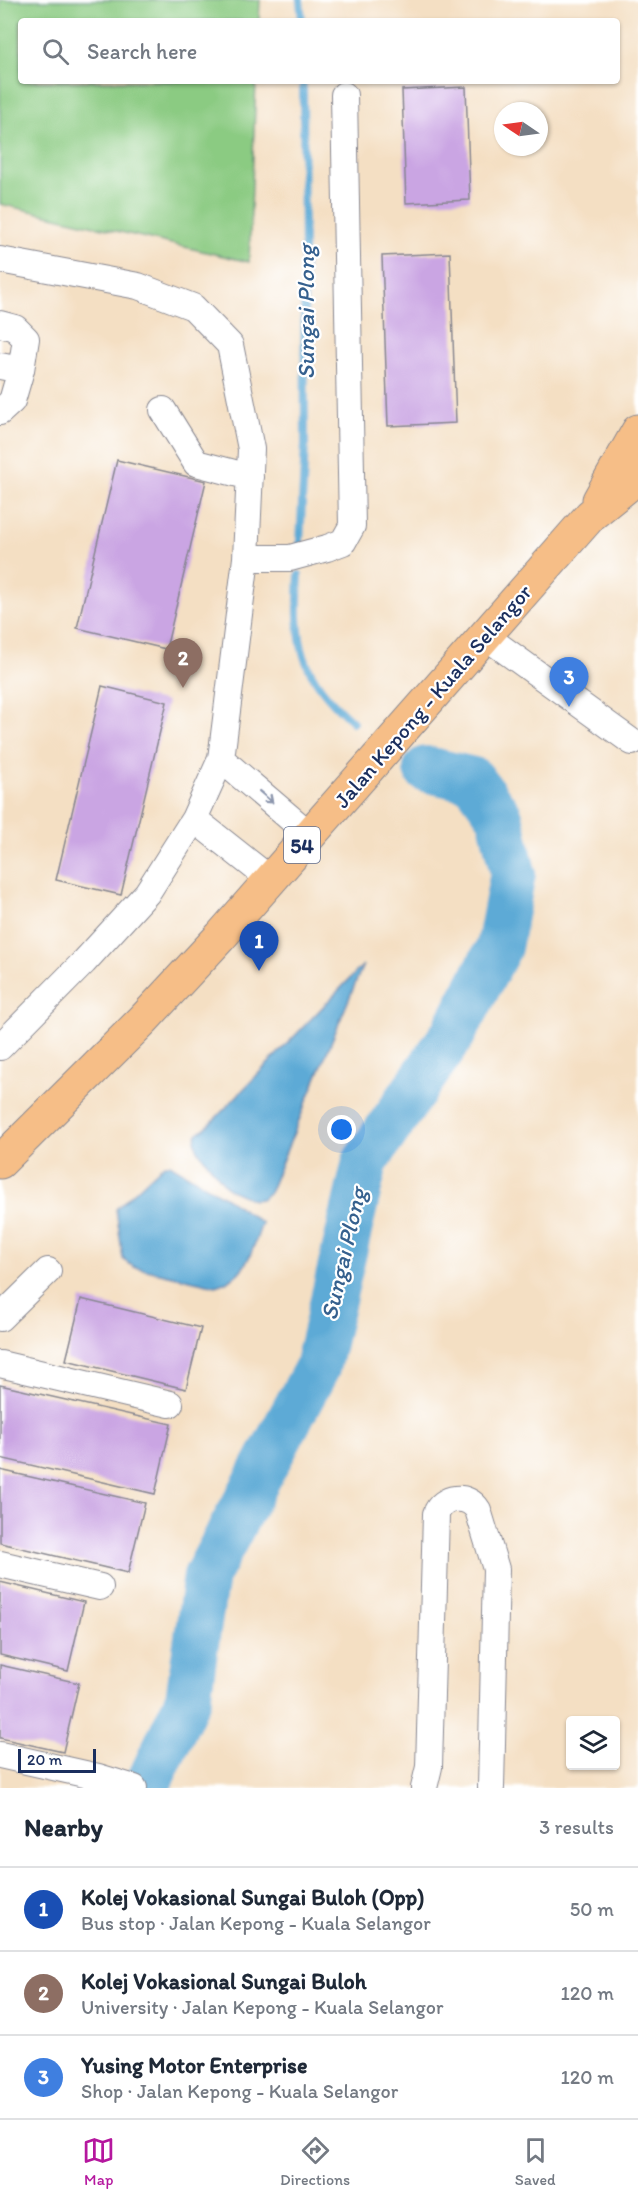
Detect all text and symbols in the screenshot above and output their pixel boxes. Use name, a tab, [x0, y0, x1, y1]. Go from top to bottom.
search box	[18, 18, 620, 84]
icon: search	[39, 35, 72, 68]
text: Search here	[87, 38, 197, 65]
north arrow	[494, 102, 548, 156]
water label: Sungai Plong	[291, 242, 320, 379]
street label: Jalan Kepong - Kuala Selangor	[328, 578, 538, 813]
pin: 2	[164, 638, 202, 688]
pin: 3	[550, 658, 588, 707]
one-way arrow	[258, 790, 273, 804]
road number: 54	[284, 827, 320, 863]
pin: 1	[240, 922, 278, 971]
your location	[327, 1115, 356, 1144]
water label: Sungai Plong	[314, 1183, 373, 1323]
map controls	[566, 1716, 620, 1770]
button: layers	[566, 1716, 620, 1770]
scale bar	[18, 1746, 96, 1774]
text: 20 m	[27, 1750, 62, 1769]
text: Nearby	[24, 1811, 103, 1843]
text: 3 results	[539, 1815, 614, 1839]
text: Kolej Vokasional Sungai Buloh (Opp)	[81, 1884, 424, 1911]
text: 1	[39, 1897, 48, 1921]
text: 50 m	[570, 1897, 614, 1921]
text: Bus stop · Jalan Kepong - Kuala Selangor	[81, 1911, 431, 1935]
text: Kolej Vokasional Sungai Buloh	[81, 1968, 367, 1995]
text: 2	[38, 1981, 49, 2005]
text: 120 m	[561, 1981, 614, 2005]
text: University · Jalan Kepong - Kuala Selangor	[81, 1995, 444, 2019]
text: Yusing Motor Enterprise	[81, 2052, 307, 2079]
text: 3	[38, 2065, 49, 2089]
text: 120 m	[561, 2065, 614, 2089]
text: Shop · Jalan Kepong - Kuala Selangor	[81, 2079, 398, 2103]
tab: Map	[82, 2134, 115, 2189]
tab: Directions	[280, 2134, 350, 2189]
tab: Saved	[515, 2134, 556, 2189]

